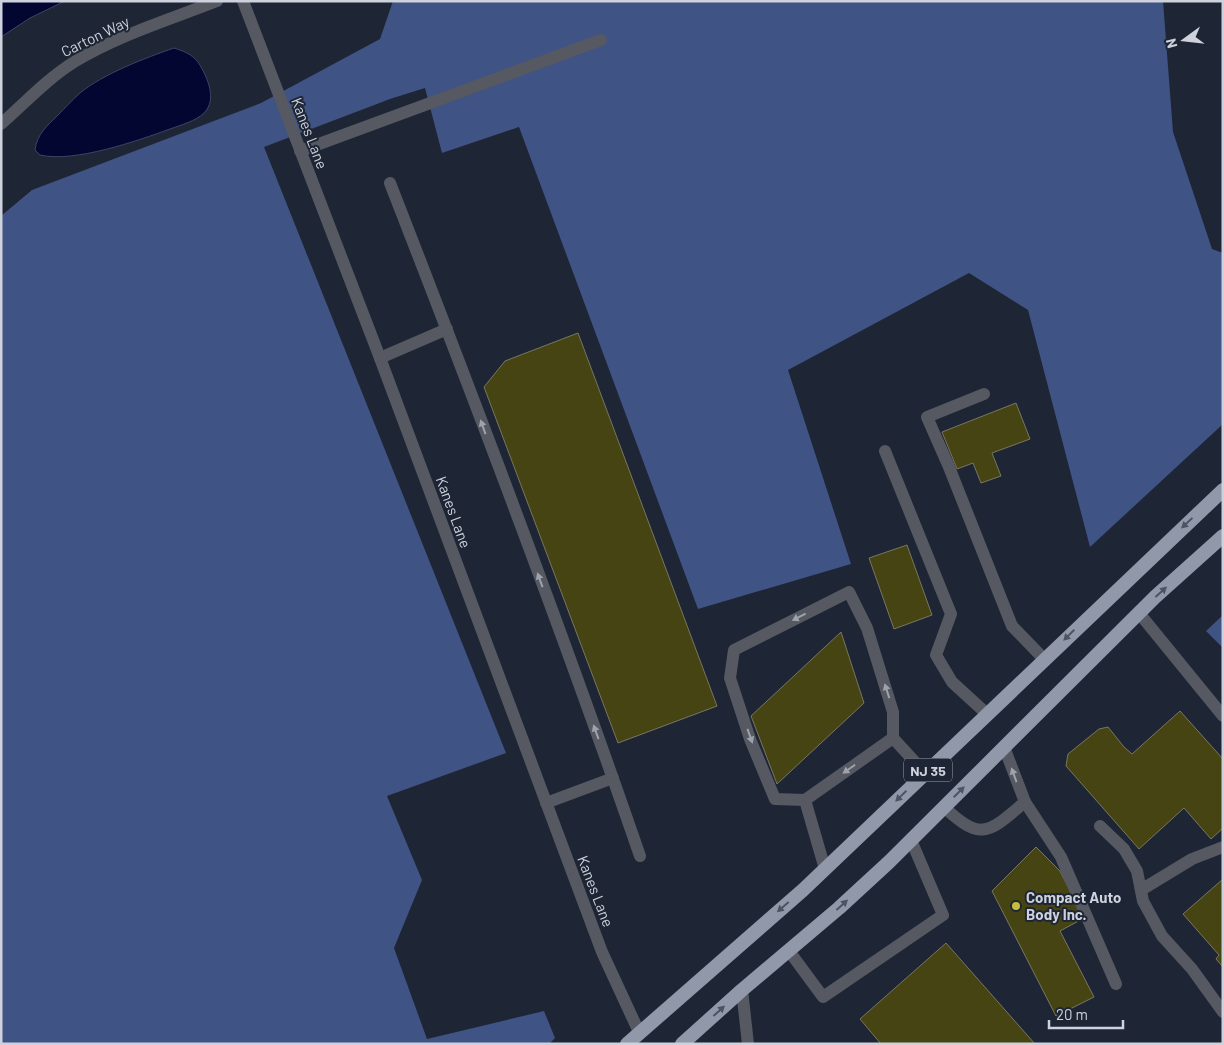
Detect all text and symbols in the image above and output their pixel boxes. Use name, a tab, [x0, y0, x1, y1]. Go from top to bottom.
street label: Carton Way	[58, 12, 132, 60]
north arrow	[1159, 15, 1209, 65]
text: N	[1162, 37, 1180, 50]
street label: Kanes Lane	[288, 95, 332, 171]
one-way arrow	[479, 419, 487, 434]
street label: Kanes Lane	[433, 474, 475, 550]
one-way arrow	[1181, 517, 1193, 529]
one-way arrow	[536, 572, 543, 587]
one-way arrow	[1155, 586, 1167, 598]
one-way arrow	[792, 613, 806, 621]
one-way arrow	[1063, 629, 1075, 641]
one-way arrow	[882, 683, 890, 698]
one-way arrow	[592, 724, 600, 739]
one-way arrow	[746, 729, 754, 744]
road number: NJ 35	[904, 758, 952, 782]
one-way arrow	[842, 764, 855, 774]
one-way arrow	[1010, 767, 1018, 782]
one-way arrow	[952, 787, 964, 799]
one-way arrow	[895, 790, 907, 802]
street label: Kanes Lane	[574, 853, 618, 929]
place label: Compact Auto Body Inc.	[1026, 888, 1121, 923]
one-way arrow	[835, 899, 847, 911]
marker: Compact Auto Body Inc.	[1010, 900, 1022, 912]
one-way arrow	[777, 902, 790, 913]
scale bar	[1049, 998, 1123, 1030]
one-way arrow	[712, 1005, 724, 1017]
text: 20 m	[1056, 1005, 1088, 1023]

